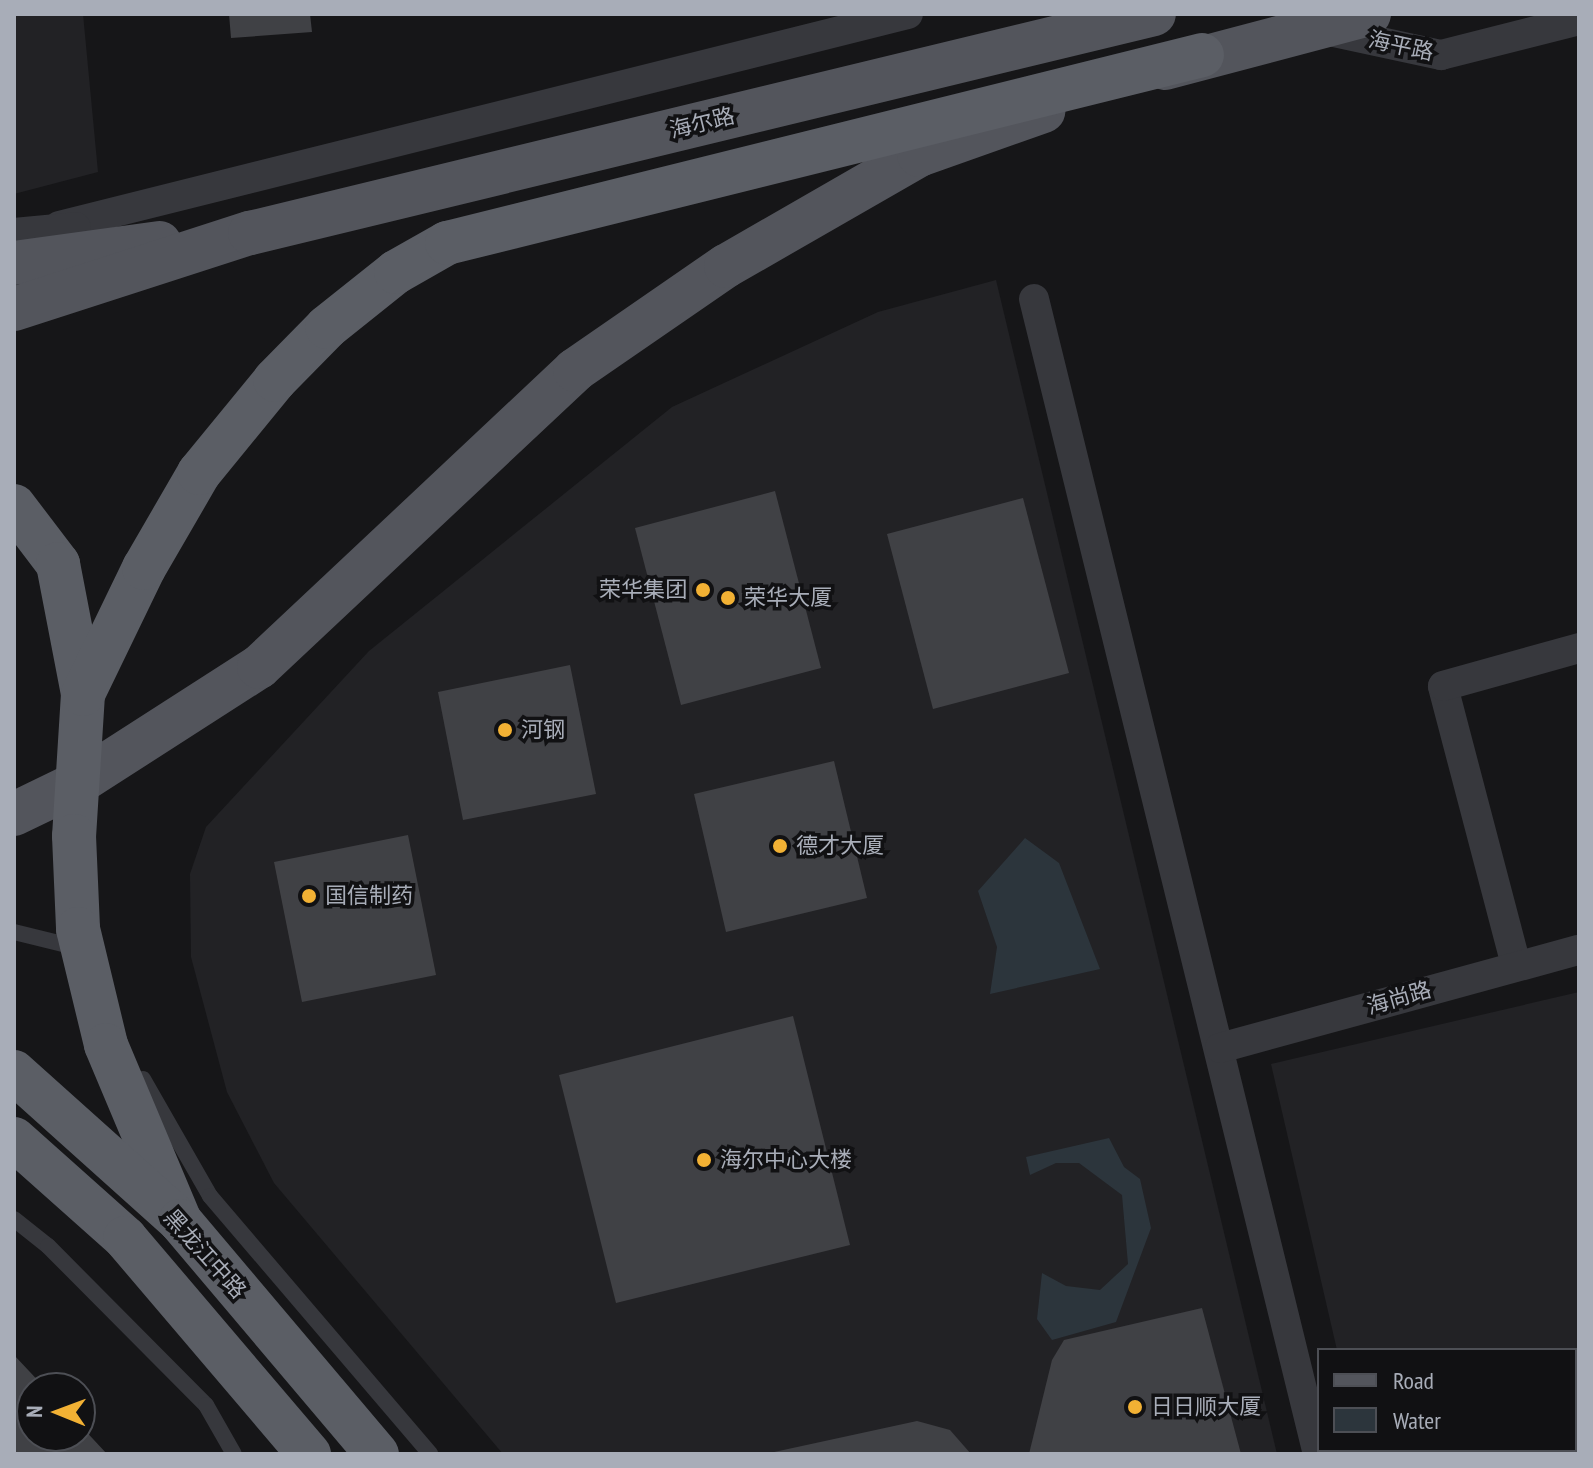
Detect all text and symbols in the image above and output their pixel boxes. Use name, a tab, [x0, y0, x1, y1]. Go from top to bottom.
street label: 海平路	[1366, 26, 1436, 66]
street label: 海尔路	[667, 102, 737, 144]
place label: 荣华集团	[599, 577, 687, 603]
marker: 荣华集团	[694, 581, 712, 599]
place label: 荣华大厦	[744, 585, 832, 611]
marker: 荣华大厦	[719, 589, 737, 607]
place label: 河钢	[521, 717, 565, 743]
marker: 河钢	[496, 721, 514, 739]
place label: 德才大厦	[796, 833, 884, 859]
marker: 德才大厦	[771, 837, 789, 855]
place label: 国信制药	[325, 883, 413, 909]
marker: 国信制药	[300, 887, 318, 905]
street label: 海尚路	[1364, 976, 1434, 1020]
place label: 海尔中心大楼	[720, 1147, 852, 1173]
marker: 海尔中心大楼	[695, 1151, 713, 1169]
street label: 黑龙江中路	[158, 1204, 252, 1304]
legend	[1317, 1348, 1577, 1452]
text: Road	[1393, 1365, 1434, 1396]
north arrow	[16, 1372, 96, 1452]
place label: 日日顺大厦	[1151, 1394, 1261, 1420]
marker: 日日顺大厦	[1126, 1398, 1144, 1416]
text: N	[20, 1405, 48, 1418]
text: Water	[1393, 1405, 1441, 1436]

